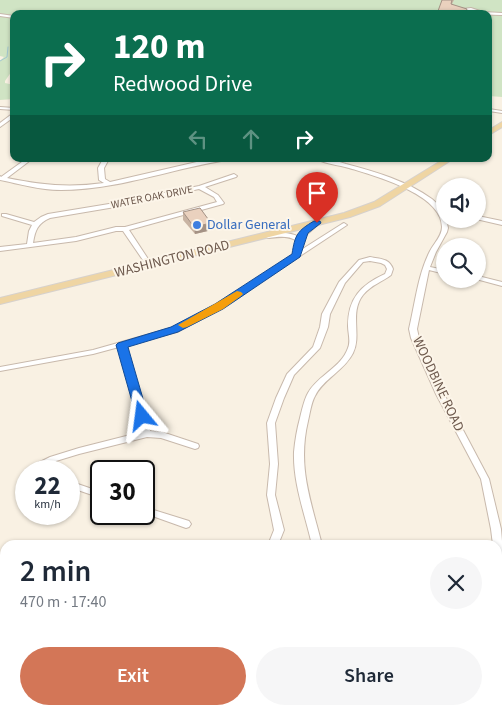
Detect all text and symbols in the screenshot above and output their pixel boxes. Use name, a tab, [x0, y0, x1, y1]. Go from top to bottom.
text: 120 m	[113, 22, 205, 72]
icon: right	[30, 30, 95, 95]
text: Redwood Drive	[113, 68, 252, 100]
icon: left	[184, 125, 212, 153]
icon: ahead	[237, 125, 265, 153]
icon: right	[290, 125, 318, 153]
pin	[296, 172, 338, 223]
map controls	[436, 178, 486, 288]
button: sound	[436, 178, 486, 228]
icon: arrive	[303, 179, 331, 207]
street label: WATER OAK DRIVE	[110, 182, 195, 212]
place label: Dollar General	[207, 215, 291, 235]
marker: Dollar General	[191, 219, 203, 231]
street label: WASHINGTON ROAD	[112, 235, 232, 283]
button: search	[436, 238, 486, 288]
street label: WOODBINE ROAD	[407, 333, 469, 435]
position arrow	[115, 389, 167, 441]
speed limit sign: 30	[90, 460, 155, 525]
text: 22	[34, 468, 61, 504]
text: km/h	[34, 496, 61, 513]
text: 2 min	[20, 550, 91, 593]
button: close	[430, 557, 482, 609]
text: 470 m · 17:40	[20, 591, 107, 613]
button: Exit	[20, 647, 246, 705]
button: Share	[256, 647, 482, 705]

